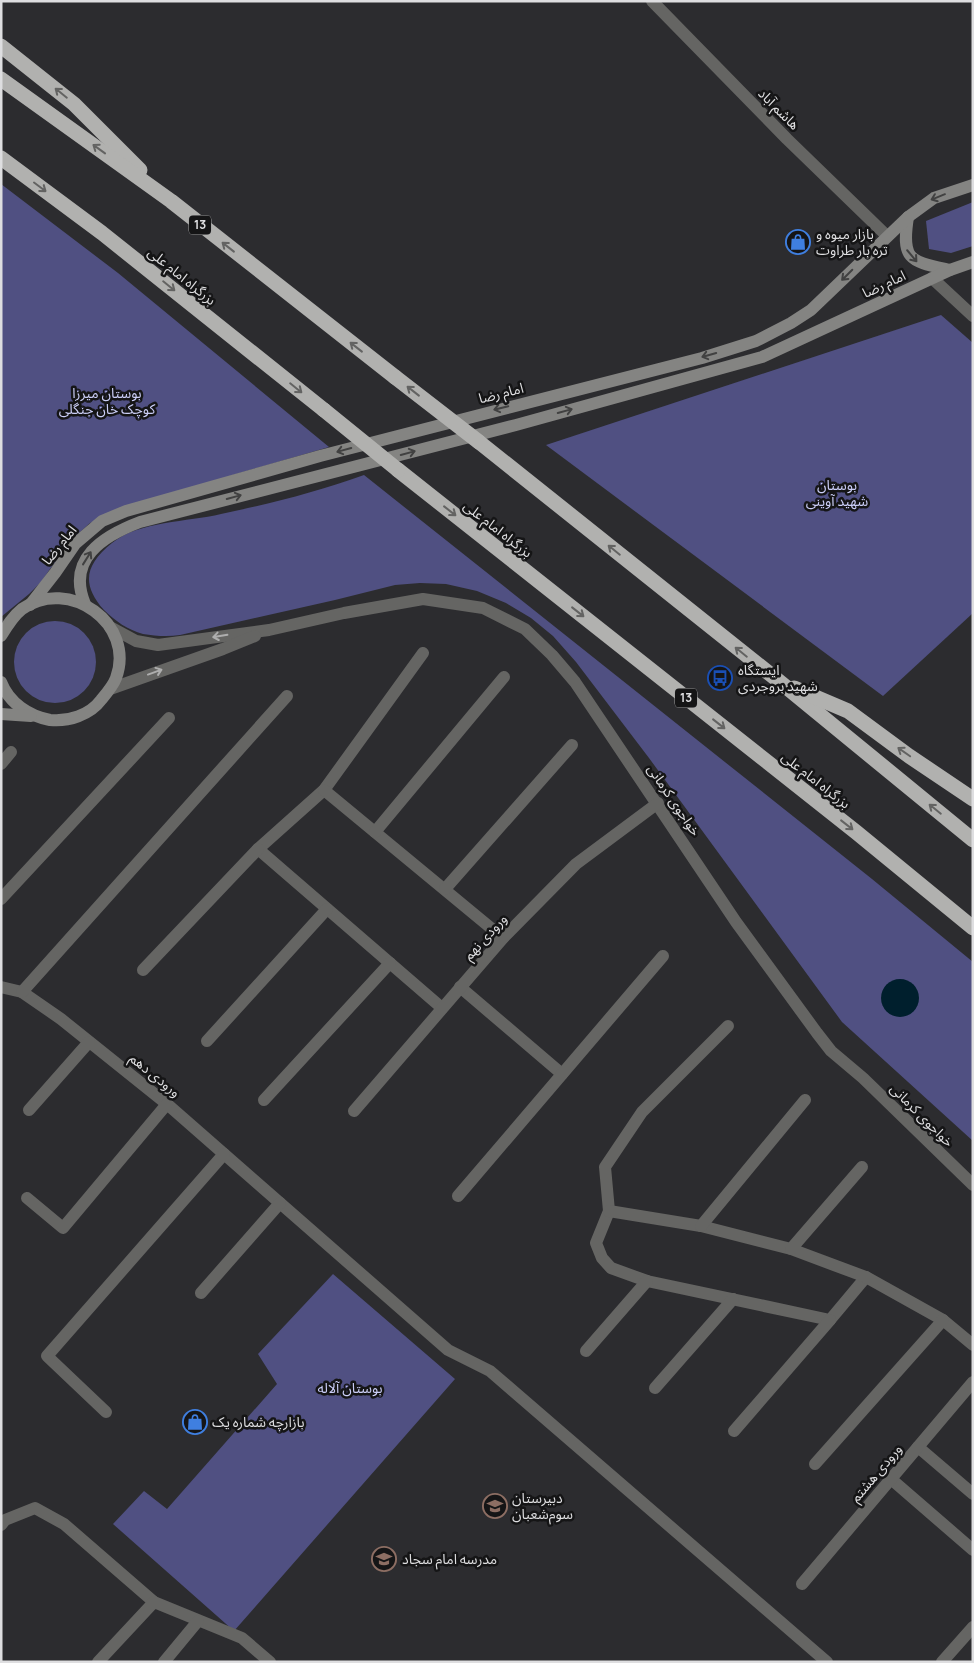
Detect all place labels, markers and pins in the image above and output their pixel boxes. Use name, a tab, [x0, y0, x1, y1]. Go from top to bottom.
place label: بازار میوه و تره‌ بار طراوت	[816, 224, 888, 259]
shop icon: بازار میوه و تره‌ بار طراوت	[785, 229, 811, 255]
place label: ایستگاه شهید بروجردی	[738, 660, 818, 695]
bus stop icon: ایستگاه شهید بروجردی	[707, 665, 733, 691]
shop icon: بازارچه شماره یک	[182, 1409, 208, 1435]
place label: بازارچه شماره یک	[212, 1412, 305, 1432]
place label: دبیرستان سوم‌شعبان	[512, 1488, 573, 1525]
school or university icon: دبیرستان سوم‌شعبان	[482, 1493, 508, 1519]
school or university icon: مدرسه امام سجاد	[371, 1546, 397, 1572]
place label: مدرسه امام سجاد	[402, 1549, 497, 1570]

